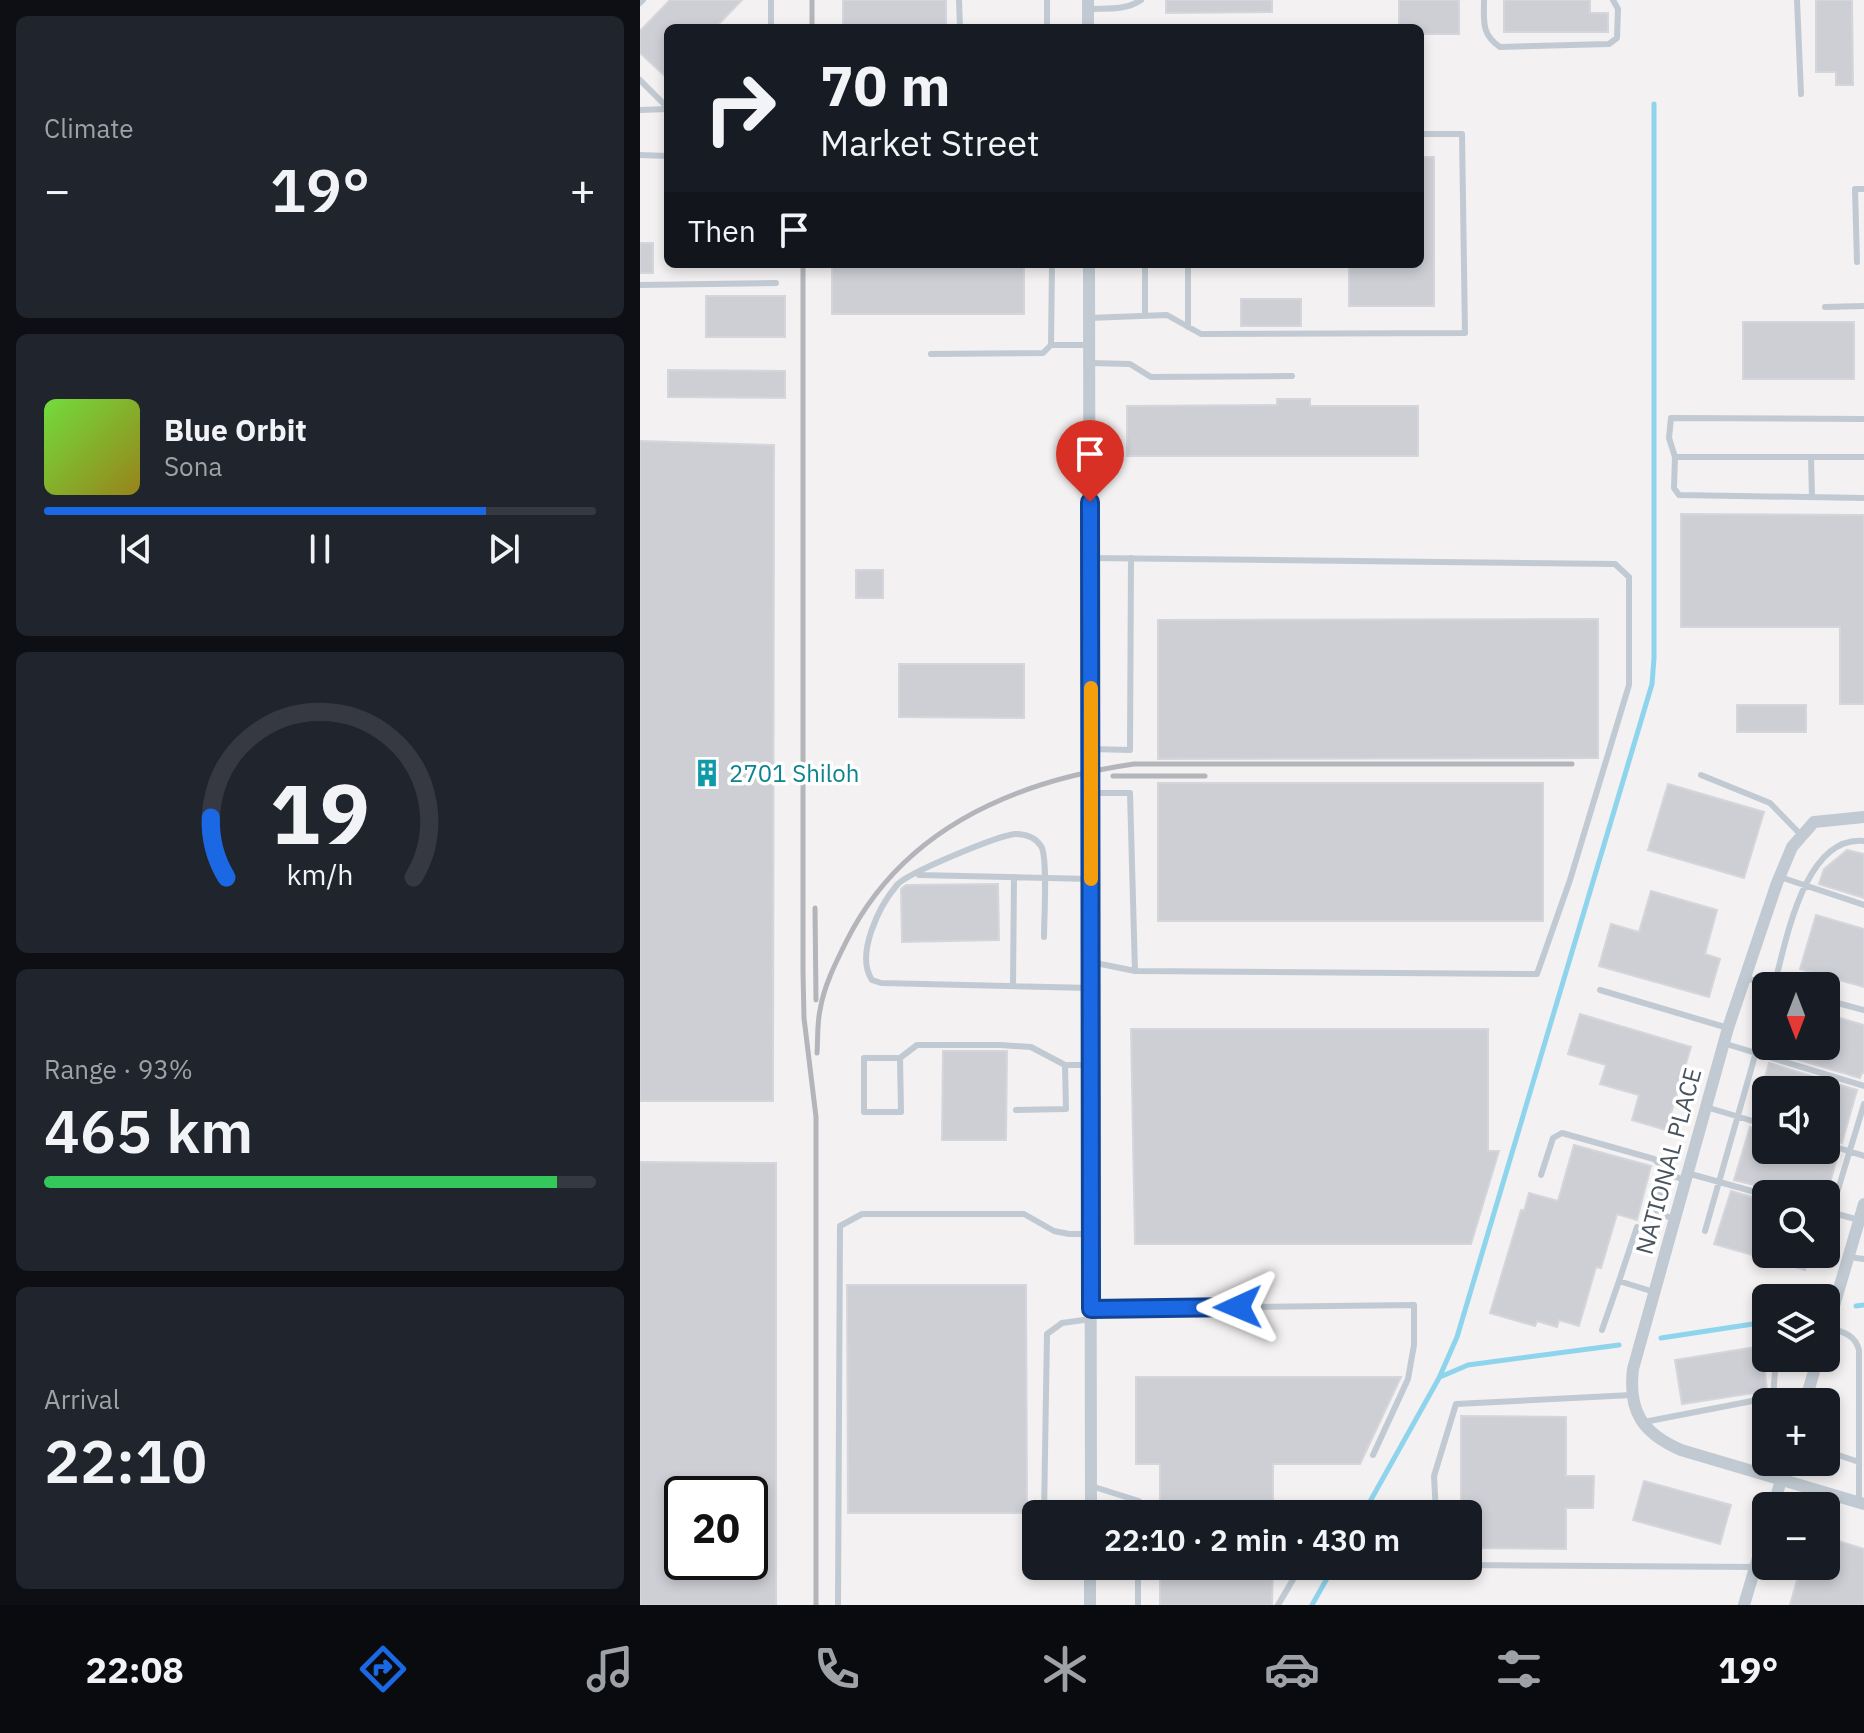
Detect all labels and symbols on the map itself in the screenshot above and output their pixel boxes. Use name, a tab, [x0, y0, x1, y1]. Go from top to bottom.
pin	[1056, 420, 1124, 502]
place label: 2701 Shiloh	[729, 757, 859, 789]
building icon: 2701 Shiloh	[692, 758, 722, 788]
north arrow	[1752, 972, 1840, 1060]
street label: NATIONAL PLACE	[1628, 1064, 1708, 1258]
position arrow	[1196, 1265, 1280, 1349]
speed limit sign: 20	[664, 1476, 768, 1580]

